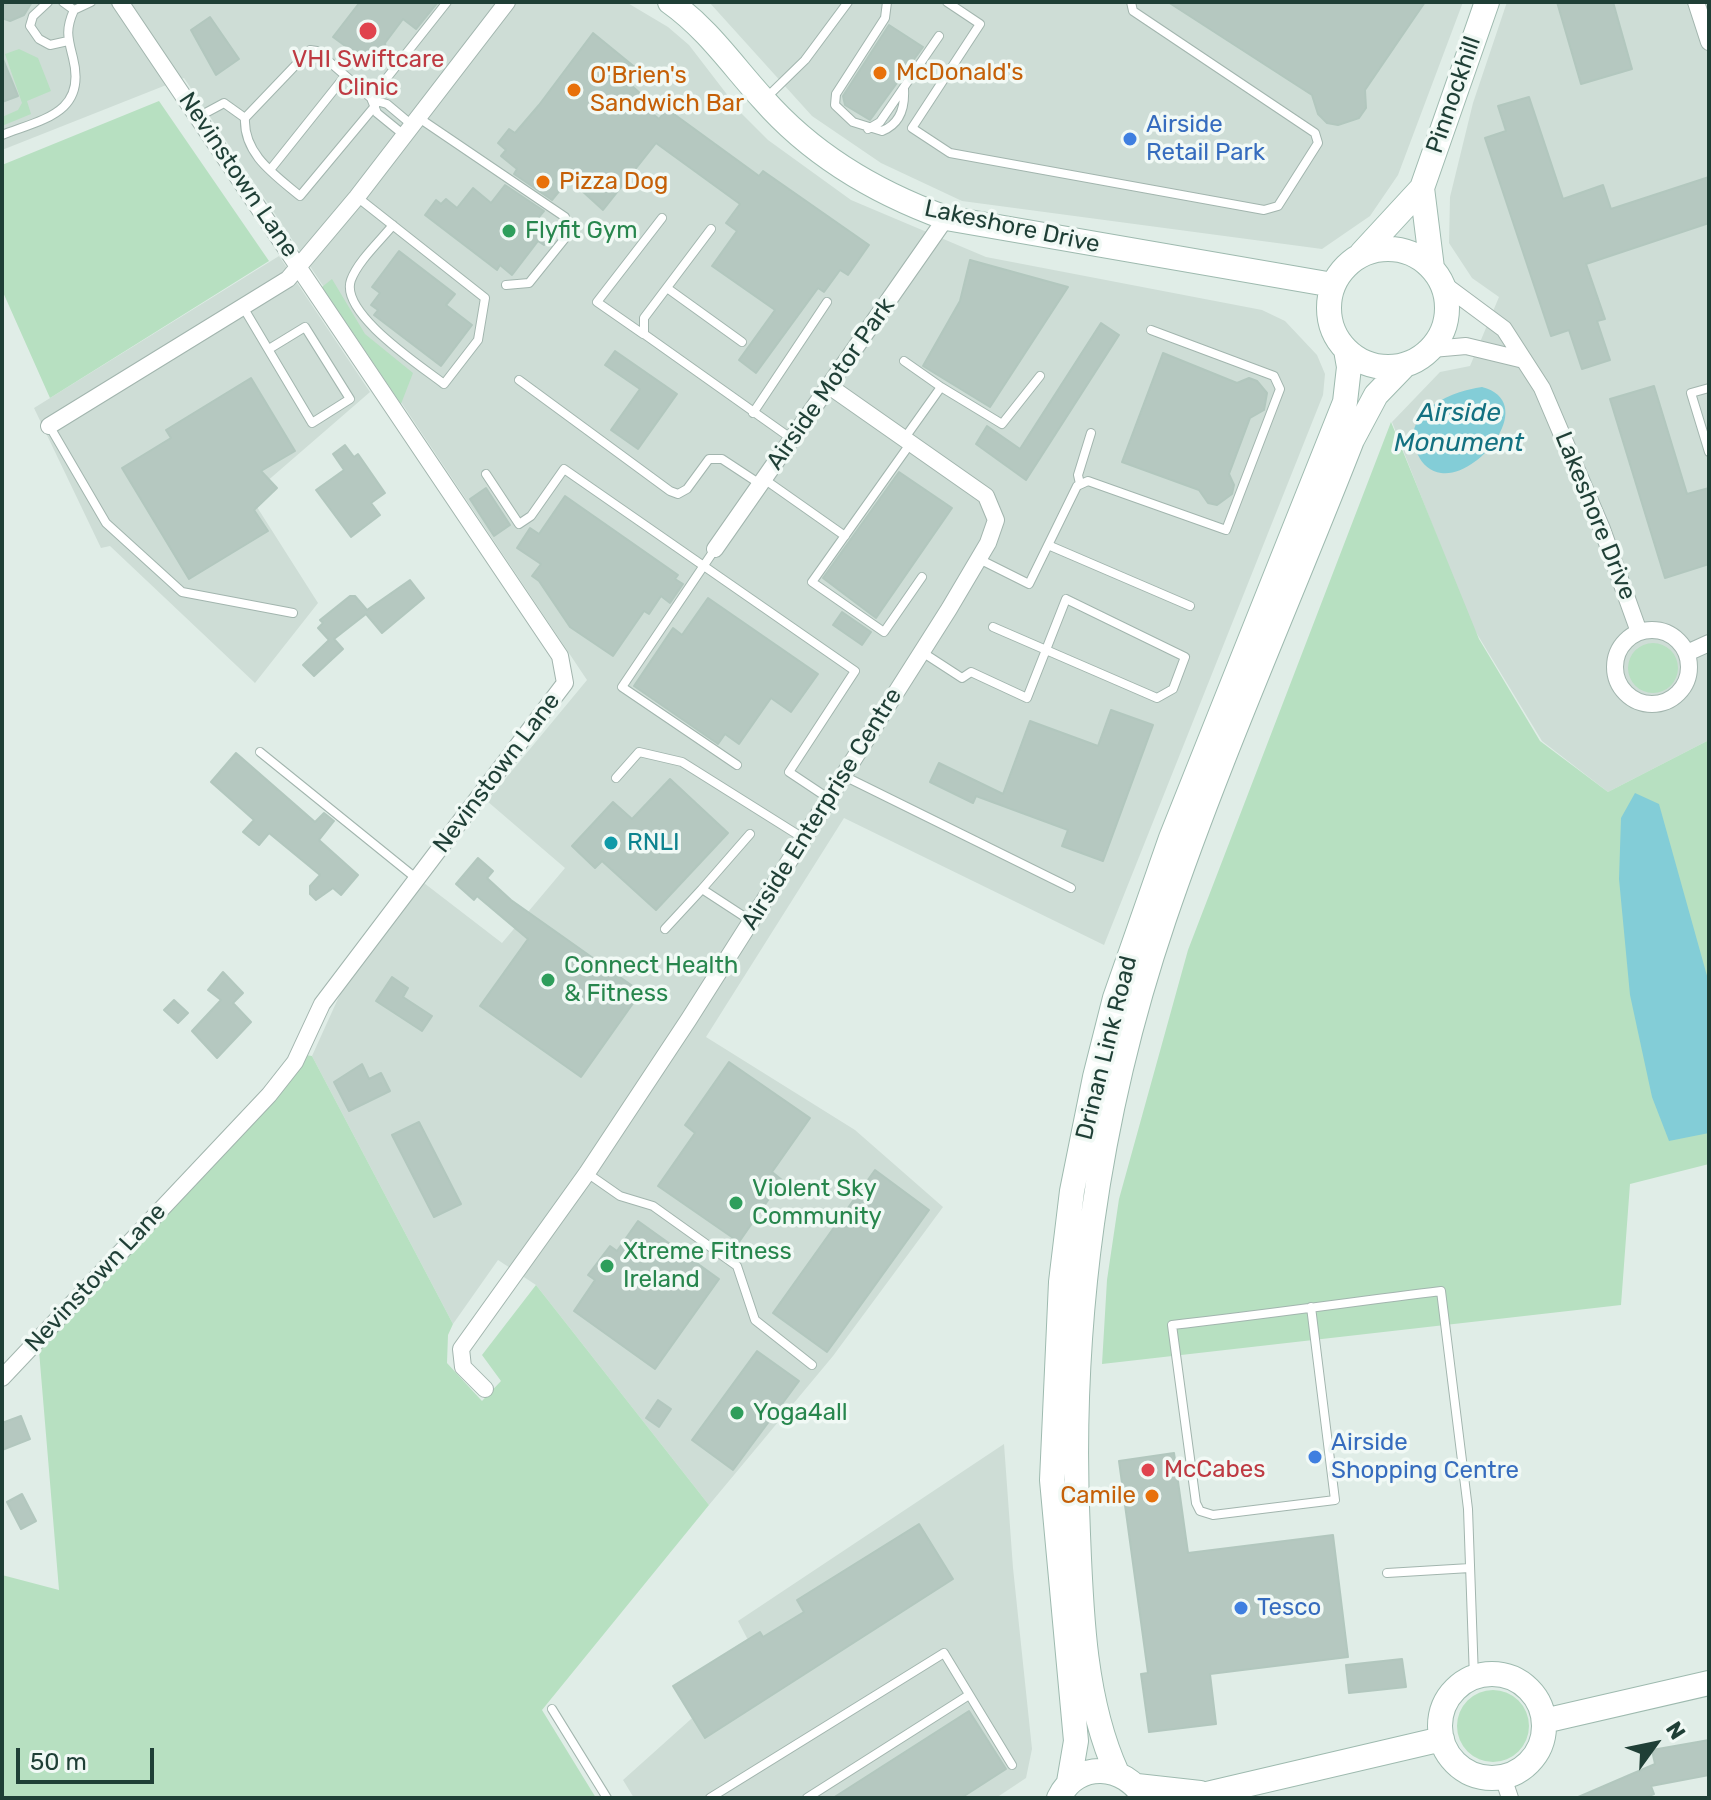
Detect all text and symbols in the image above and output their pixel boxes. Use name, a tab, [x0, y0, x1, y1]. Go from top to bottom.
marker: VHI Swiftcare Clinic	[357, 20, 379, 42]
street label: Pinnockhill	[1421, 33, 1487, 157]
place label: VHI Swiftcare Clinic	[292, 46, 444, 102]
place label: McDonald's	[896, 59, 1023, 87]
place label: O'Brien's Sandwich Bar	[590, 62, 744, 118]
marker: McDonald's	[871, 64, 889, 82]
marker: O'Brien's Sandwich Bar	[565, 81, 583, 99]
street label: Nevinstown Lane	[172, 87, 304, 263]
place label: Airside Retail Park	[1146, 111, 1265, 167]
marker: Airside Retail Park	[1121, 130, 1139, 148]
place label: Pizza Dog	[559, 168, 668, 196]
marker: Pizza Dog	[534, 173, 552, 191]
street label: Lakeshore Drive	[922, 194, 1102, 260]
place label: Flyfit Gym	[525, 217, 637, 245]
marker: Flyfit Gym	[500, 222, 518, 240]
street label: Airside Motor Park	[761, 292, 901, 476]
water label: Airside Monument	[1394, 397, 1524, 458]
street label: Lakeshore Drive	[1548, 428, 1642, 604]
street label: Airside Enterprise Centre	[736, 683, 908, 935]
street label: Nevinstown Lane	[427, 687, 567, 859]
place label: RNLI	[627, 829, 679, 857]
marker: RNLI	[602, 834, 620, 852]
place label: Connect Health & Fitness	[564, 952, 738, 1008]
street label: Drinan Link Road	[1070, 953, 1144, 1143]
marker: Connect Health & Fitness	[539, 971, 557, 989]
place label: Violent Sky Community	[752, 1175, 882, 1231]
marker: Violent Sky Community	[727, 1194, 745, 1212]
street label: Nevinstown Lane	[20, 1198, 172, 1358]
place label: Xtreme Fitness Ireland	[623, 1238, 792, 1294]
marker: Xtreme Fitness Ireland	[598, 1257, 616, 1275]
place label: Yoga4all	[753, 1399, 848, 1427]
marker: Yoga4all	[728, 1404, 746, 1422]
place label: Airside Shopping Centre	[1331, 1429, 1519, 1485]
marker: Airside Shopping Centre	[1306, 1448, 1324, 1466]
place label: McCabes	[1164, 1456, 1265, 1484]
marker: McCabes	[1139, 1461, 1157, 1479]
place label: Camile	[1060, 1482, 1136, 1510]
marker: Camile	[1143, 1487, 1161, 1505]
place label: Tesco	[1257, 1594, 1321, 1622]
marker: Tesco	[1232, 1599, 1250, 1617]
north arrow	[1615, 1704, 1695, 1784]
text: N	[1660, 1717, 1691, 1745]
scale bar	[20, 1732, 158, 1782]
text: 50 m	[30, 1748, 87, 1776]

